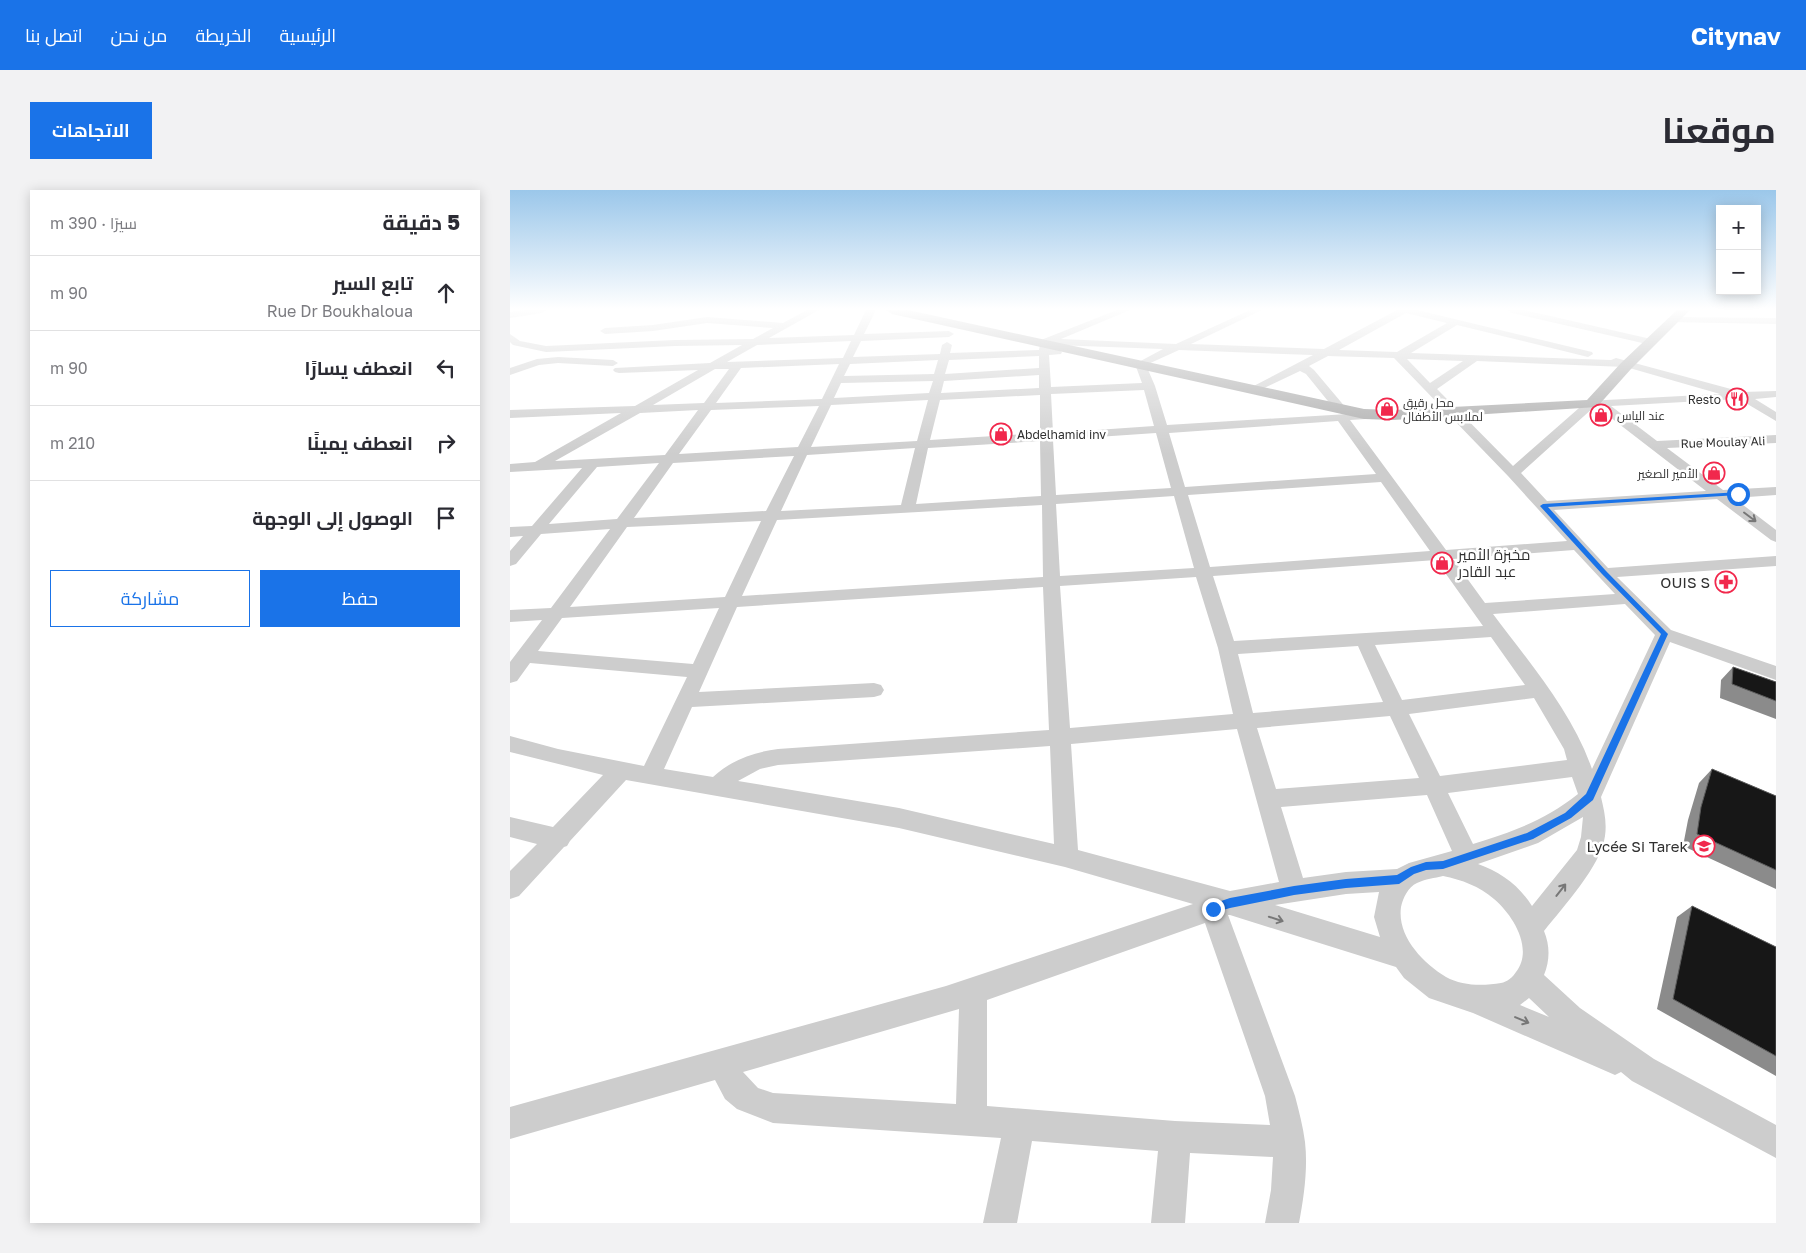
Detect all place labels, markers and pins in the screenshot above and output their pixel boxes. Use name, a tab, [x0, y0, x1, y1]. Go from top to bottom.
restaurant icon: Resto	[1725, 387, 1749, 411]
place label: Resto	[1688, 392, 1721, 407]
place label: محل رقيق لملابس الأطفال	[1403, 395, 1483, 424]
shop icon: محل رقيق لملابس الأطفال	[1375, 397, 1399, 421]
shop icon: عند الياس	[1589, 403, 1613, 427]
place label: عند الياس	[1617, 408, 1665, 423]
shop icon: Abdelhamid inv	[989, 422, 1013, 446]
place label: Abdelhamid inv	[1017, 427, 1106, 442]
shop icon: الأمير الصغير	[1702, 461, 1726, 485]
place label: الأمير الصغير	[1637, 466, 1698, 481]
place label: مخبزة الأمير عبد القادر	[1457, 545, 1530, 581]
shop icon: مخبزة الأمير عبد القادر	[1430, 551, 1454, 575]
pharmacy icon: OUIS S	[1714, 570, 1738, 594]
place label: OUIS S	[1660, 573, 1710, 591]
school or university icon: Lycée Si Tarek	[1692, 834, 1716, 858]
place label: Lycée Si Tarek	[1587, 837, 1689, 855]

